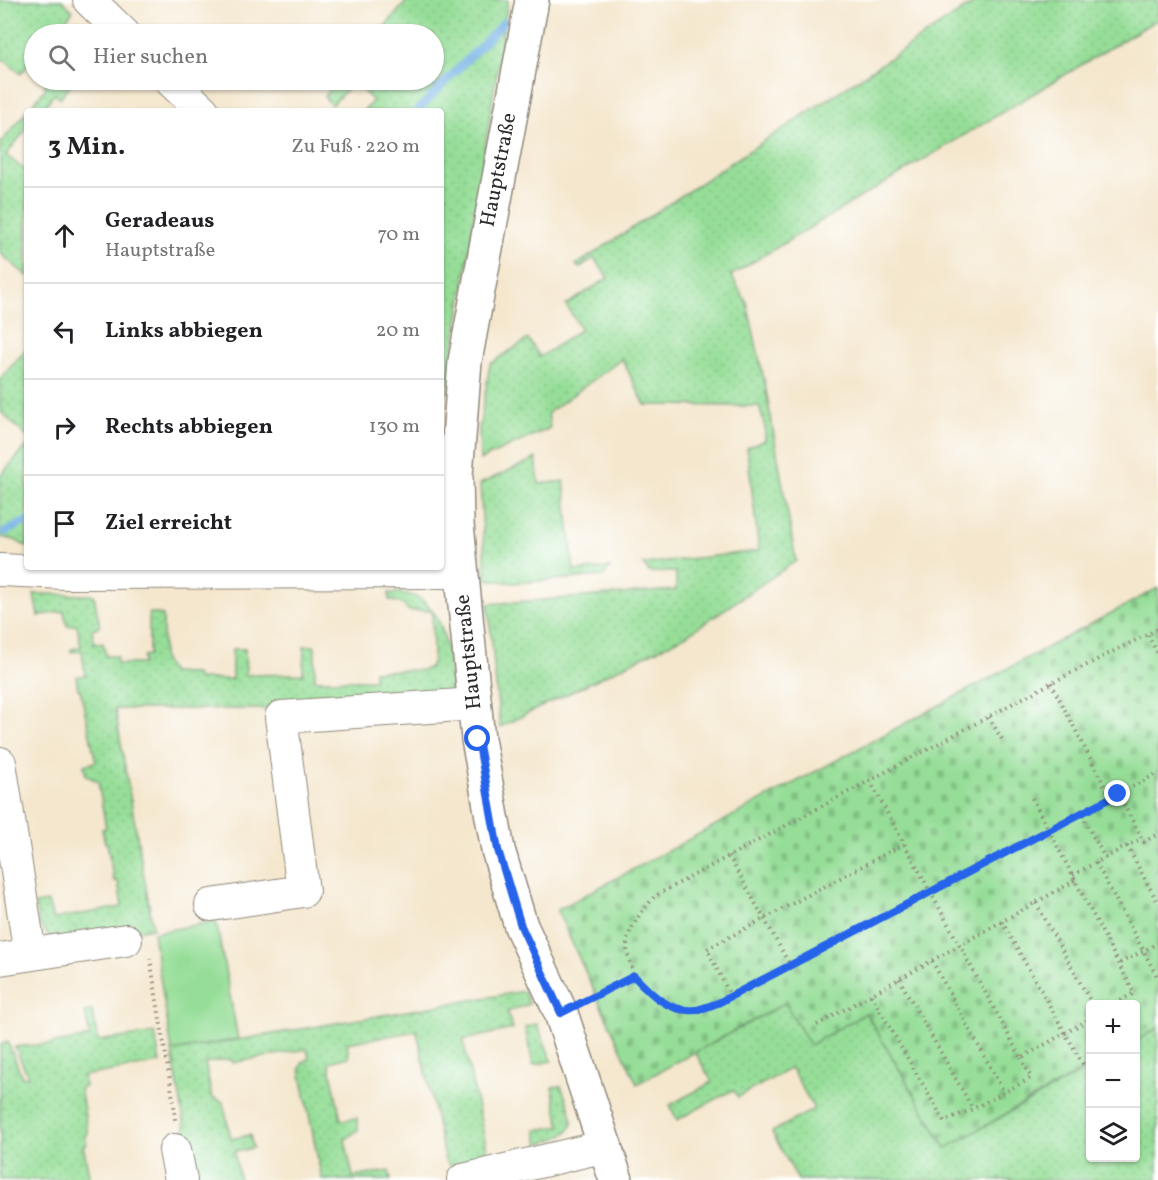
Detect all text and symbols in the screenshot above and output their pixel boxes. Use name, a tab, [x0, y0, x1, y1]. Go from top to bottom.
search box	[24, 24, 444, 90]
icon: search	[45, 41, 78, 74]
text: Hier suchen	[93, 42, 208, 73]
street label: Hauptstraße	[474, 110, 524, 230]
text: 3 Min.	[48, 129, 125, 165]
text: Zu Fuß · 220 m	[291, 133, 420, 161]
text: Geradeaus	[105, 206, 215, 237]
icon: ahead	[48, 219, 81, 252]
text: 70 m	[377, 221, 420, 249]
text: Hauptstraße	[105, 237, 215, 265]
icon: left	[48, 315, 81, 348]
text: Links abbiegen	[105, 316, 263, 347]
text: 20 m	[376, 317, 420, 345]
icon: right	[48, 411, 81, 444]
text: Rechts abbiegen	[105, 412, 273, 443]
text: 130 m	[369, 413, 420, 441]
icon: arrive	[48, 507, 81, 540]
text: Ziel erreicht	[105, 508, 232, 539]
street label: Hauptstraße	[449, 593, 489, 711]
route start	[464, 725, 490, 751]
route end	[1104, 780, 1130, 806]
map controls	[1086, 1000, 1140, 1162]
button: +	[1086, 1000, 1140, 1054]
button: −	[1086, 1054, 1140, 1108]
button: layers	[1086, 1108, 1140, 1162]

